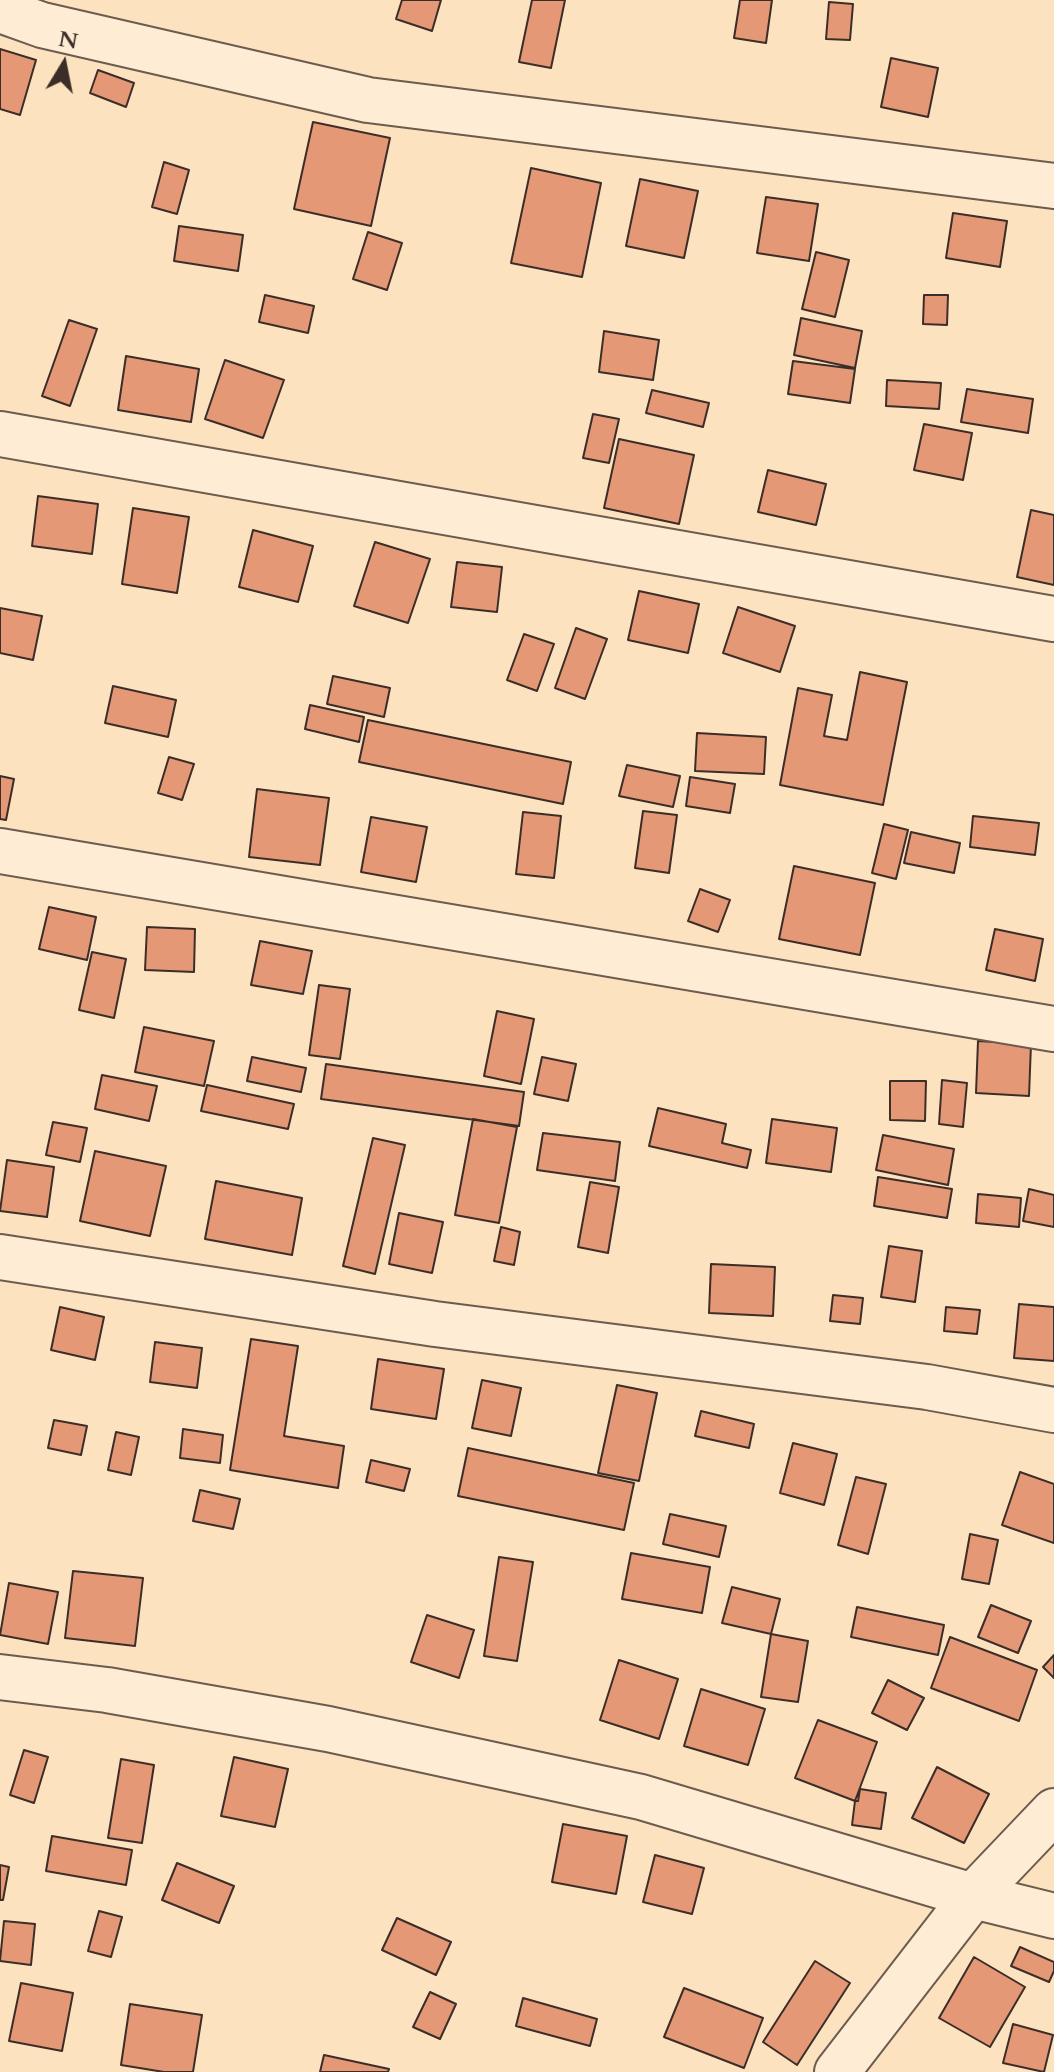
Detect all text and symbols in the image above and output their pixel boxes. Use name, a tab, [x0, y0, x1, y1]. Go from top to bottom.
north arrow	[24, 24, 104, 104]
text: N	[56, 24, 80, 57]

